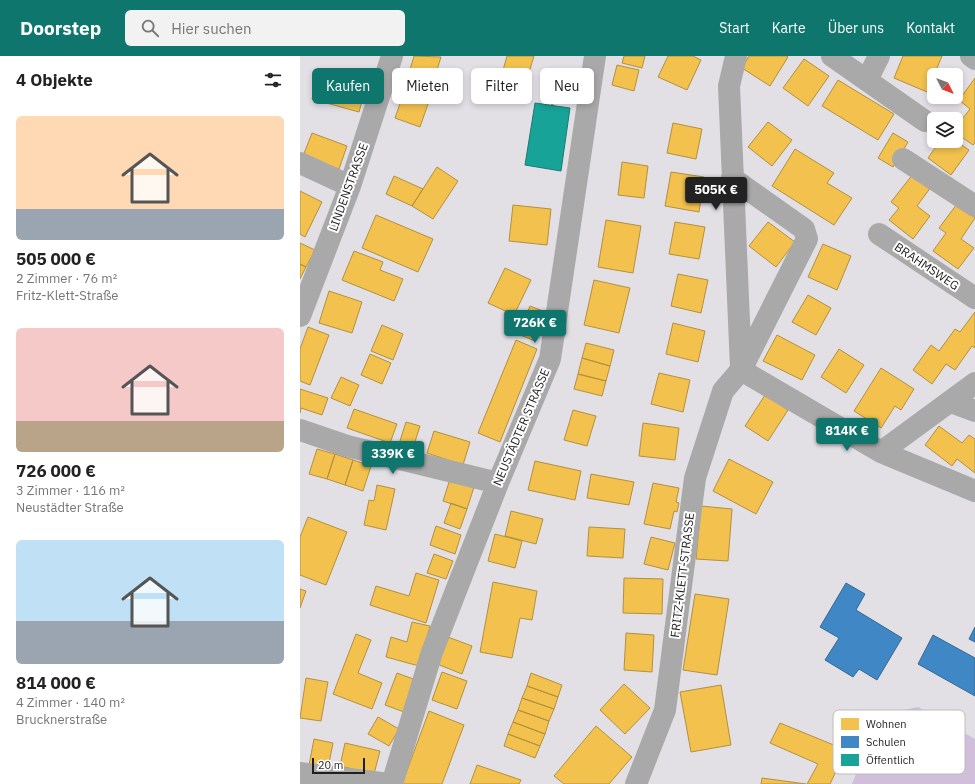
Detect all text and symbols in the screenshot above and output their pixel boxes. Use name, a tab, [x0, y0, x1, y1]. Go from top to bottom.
search box	[125, 10, 405, 46]
text: Doorstep	[20, 16, 101, 40]
icon: search	[139, 17, 161, 39]
text: Hier suchen	[171, 19, 252, 38]
text: Start	[719, 19, 750, 37]
text: Karte	[772, 19, 806, 37]
text: Über uns	[828, 19, 884, 37]
text: Kontakt	[906, 19, 955, 37]
chip: Kaufen	[312, 68, 384, 104]
chip: Mieten	[392, 68, 463, 104]
chip: Filter	[471, 68, 532, 104]
chip: Neu	[540, 68, 594, 104]
north arrow	[927, 68, 963, 104]
map controls	[927, 68, 963, 148]
text: 4 Objekte	[16, 69, 93, 91]
icon: filters	[262, 69, 284, 91]
button: layers	[927, 112, 963, 148]
street label: LINDENSTRASSE	[325, 141, 371, 233]
icon: home	[114, 142, 186, 214]
pin: 505K €	[683, 177, 749, 211]
text: 505K €	[694, 181, 738, 198]
street label: BRAHMSWEG	[892, 239, 962, 293]
text: 505 000 €	[16, 248, 96, 270]
text: 2 Zimmer · 76 m²	[16, 270, 117, 287]
text: Fritz-Klett-Straße	[16, 287, 118, 304]
pin: 726K €	[502, 310, 568, 344]
text: 726K €	[513, 314, 557, 331]
icon: home	[114, 354, 186, 426]
street label: NEUSTÄDTER STRASSE	[489, 366, 553, 488]
pin: 814K €	[814, 418, 880, 452]
text: 814K €	[825, 422, 869, 439]
pin: 339K €	[360, 441, 426, 475]
text: 339K €	[371, 445, 415, 462]
text: 726 000 €	[16, 460, 96, 482]
text: 3 Zimmer · 116 m²	[16, 482, 125, 499]
text: Neustädter Straße	[16, 499, 124, 516]
street label: FRITZ-KLETT-STRASSE	[667, 512, 697, 638]
icon: home	[114, 566, 186, 638]
text: 814 000 €	[16, 672, 96, 694]
text: 4 Zimmer · 140 m²	[16, 694, 125, 711]
legend	[833, 710, 965, 774]
text: Brucknerstraße	[16, 711, 107, 728]
text: Wohnen	[866, 717, 907, 731]
text: Schulen	[866, 735, 906, 749]
text: Öffentlich	[866, 753, 915, 767]
scale bar	[312, 756, 365, 775]
text: 20 m	[318, 758, 343, 772]

